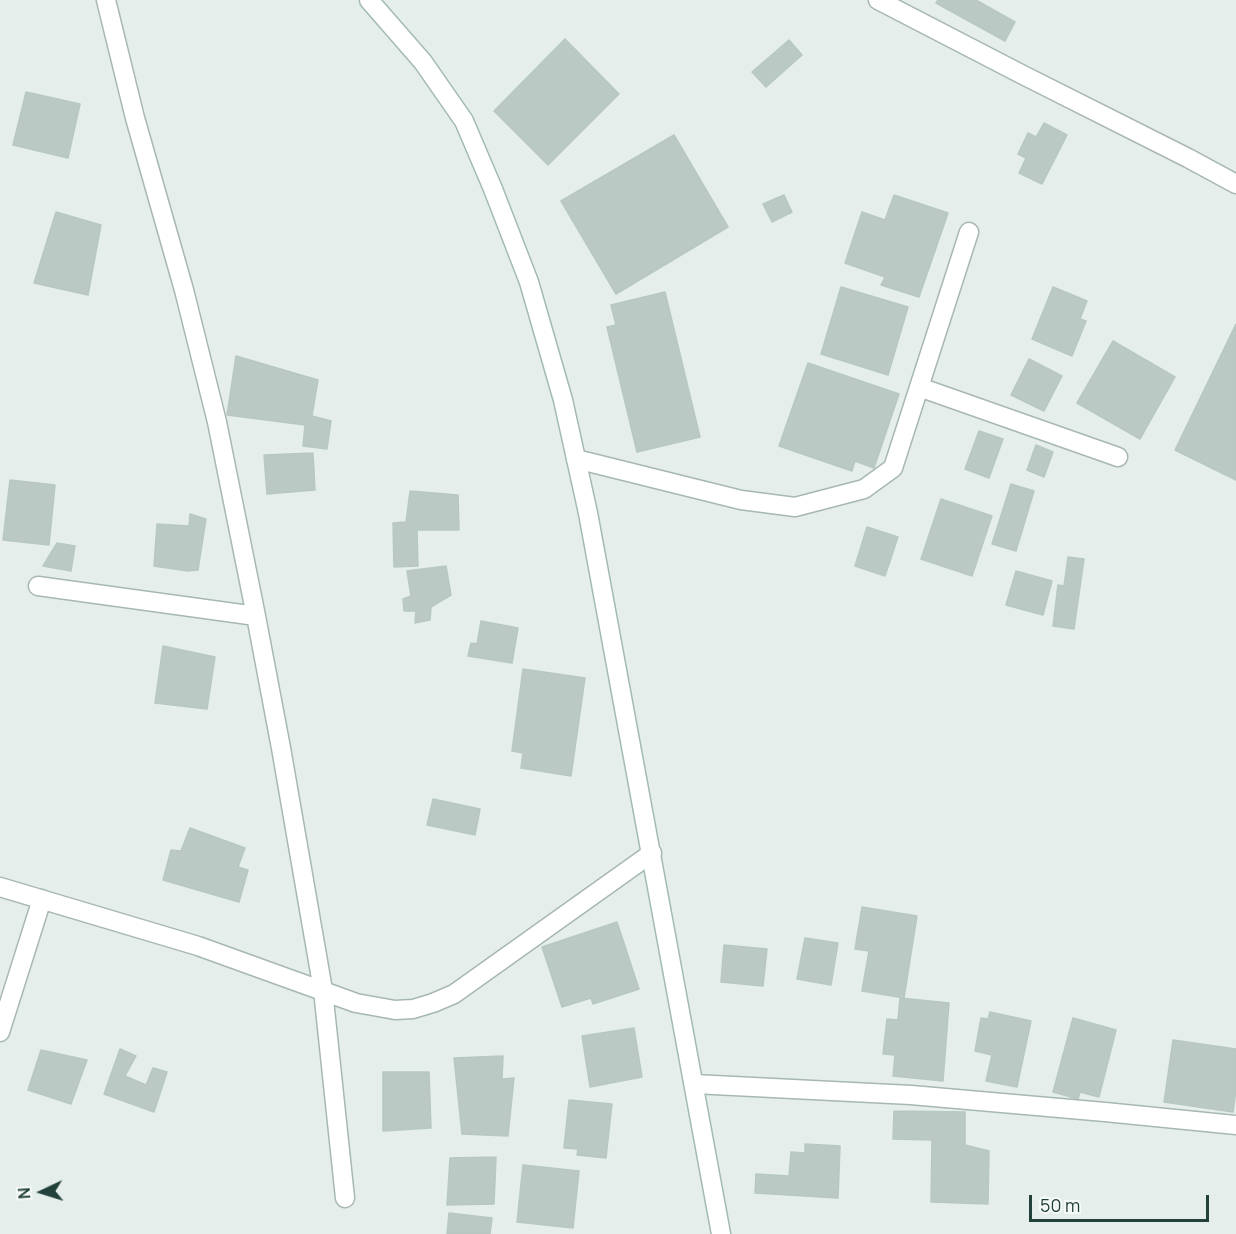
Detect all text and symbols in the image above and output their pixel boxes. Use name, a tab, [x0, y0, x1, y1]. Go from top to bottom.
north arrow	[12, 1162, 72, 1222]
scale bar	[1032, 1183, 1212, 1221]
text: N	[13, 1187, 35, 1200]
text: 50 m	[1040, 1193, 1080, 1217]

